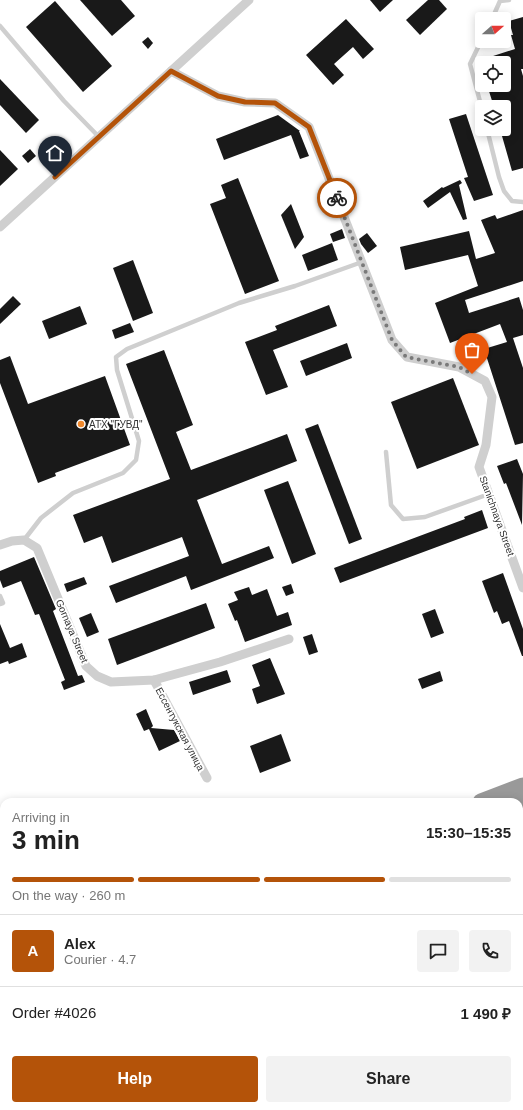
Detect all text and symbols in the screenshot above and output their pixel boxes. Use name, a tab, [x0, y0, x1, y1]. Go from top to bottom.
north arrow	[475, 12, 511, 48]
map controls	[475, 12, 511, 136]
button: locate	[475, 56, 511, 92]
button: layers	[475, 100, 511, 136]
pin	[38, 136, 72, 177]
icon: home	[44, 142, 66, 164]
courier	[317, 178, 357, 218]
icon: bike	[326, 187, 348, 209]
pin	[455, 333, 489, 374]
icon: bag	[461, 339, 483, 361]
marker: АТХ "ГУВД"	[76, 419, 86, 429]
place label: АТХ "ГУВД"	[89, 419, 143, 430]
street label: Stanichnaya Street	[477, 474, 517, 558]
street label: Gornaya Street	[54, 598, 90, 665]
street label: Ессентукская улица	[153, 686, 207, 773]
text: Arriving in	[12, 810, 70, 825]
text: 15:30–15:35	[426, 824, 511, 841]
text: 3 min	[12, 825, 80, 855]
text: On the way · 260 m	[12, 888, 125, 903]
button: chat	[417, 930, 459, 972]
button: phone	[469, 930, 511, 972]
text: Alex	[64, 935, 96, 952]
text: A	[28, 942, 38, 959]
text: Courier · 4.7	[64, 952, 136, 967]
text: Order #4026	[12, 1004, 96, 1021]
text: 1 490 ₽	[461, 1005, 511, 1022]
button: Help	[12, 1056, 258, 1102]
button: Share	[266, 1056, 511, 1102]

